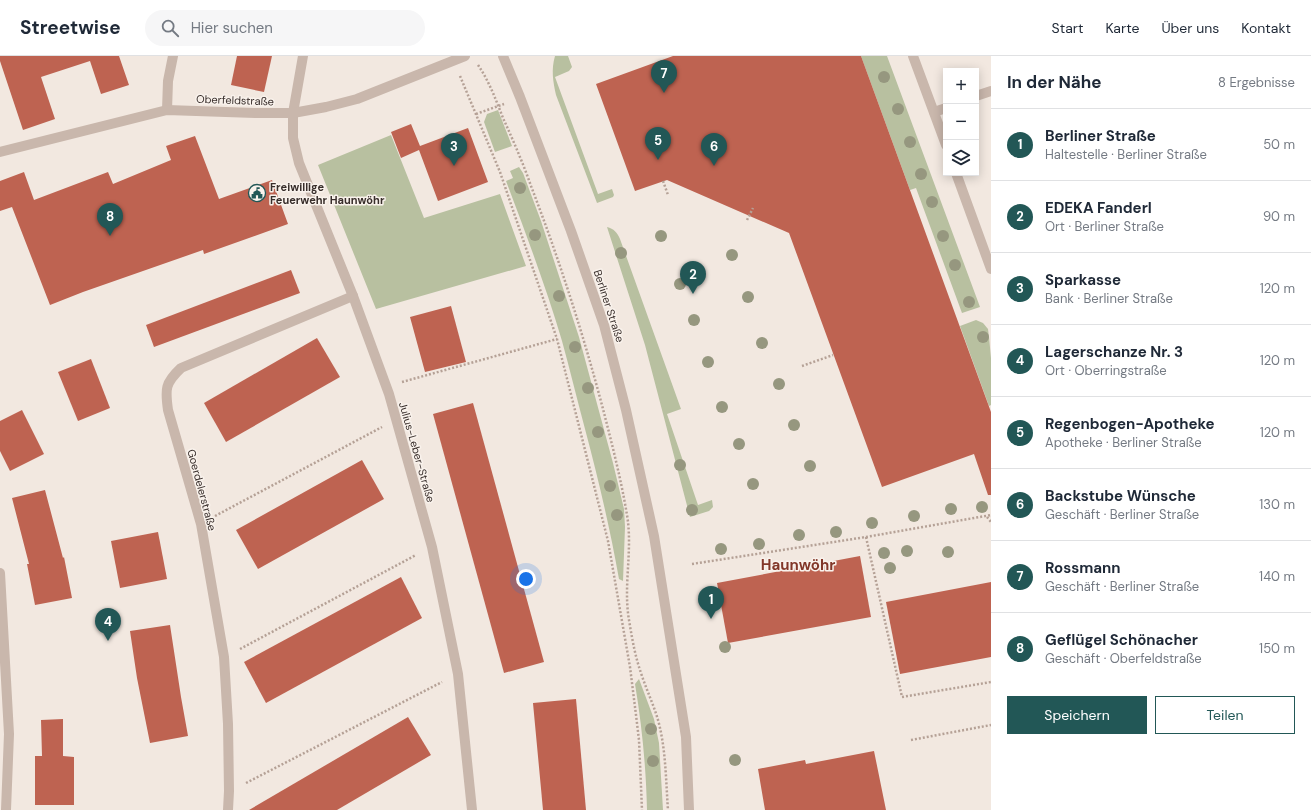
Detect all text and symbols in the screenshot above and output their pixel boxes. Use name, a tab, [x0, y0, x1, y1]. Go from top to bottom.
search box	[145, 10, 425, 46]
text: Streetwise	[20, 15, 121, 40]
icon: search	[159, 17, 181, 39]
text: Hier suchen	[191, 18, 273, 38]
text: Start	[1052, 19, 1083, 37]
text: Karte	[1105, 19, 1139, 37]
text: Über uns	[1161, 19, 1219, 37]
text: Kontakt	[1241, 19, 1291, 37]
pin: 7	[651, 60, 677, 93]
map controls	[943, 68, 979, 176]
button: +	[943, 68, 979, 104]
text: In der Nähe	[1007, 71, 1102, 93]
text: 8 Ergebnisse	[1218, 74, 1295, 91]
street label: Oberfeldstraße	[196, 92, 274, 108]
button: −	[943, 104, 979, 140]
text: Berliner Straße	[1045, 126, 1156, 146]
pin: 5	[645, 127, 671, 160]
pin: 3	[441, 133, 467, 166]
pin: 6	[701, 133, 727, 166]
text: 1	[1018, 136, 1022, 153]
text: 50 m	[1263, 136, 1295, 153]
button: layers	[943, 140, 979, 176]
text: Haltestelle · Berliner Straße	[1045, 146, 1207, 163]
place label: Freiwillige Feuerwehr Haunwöhr	[270, 180, 385, 207]
public building icon: Freiwillige Feuerwehr Haunwöhr	[247, 183, 267, 203]
text: EDEKA Fanderl	[1045, 198, 1152, 218]
pin: 8	[97, 203, 123, 236]
text: 2	[1016, 208, 1024, 225]
text: 90 m	[1263, 208, 1295, 225]
text: Ort · Berliner Straße	[1045, 218, 1164, 235]
pin: 2	[680, 261, 706, 294]
street label: Berliner Straße	[591, 268, 627, 344]
text: Sparkasse	[1045, 270, 1121, 290]
text: 3	[1016, 280, 1024, 297]
text: 120 m	[1260, 280, 1295, 297]
text: Bank · Berliner Straße	[1045, 290, 1173, 307]
text: Lagerschanze Nr. 3	[1045, 342, 1183, 362]
text: 4	[1016, 352, 1024, 369]
text: 120 m	[1260, 352, 1295, 369]
text: Ort · Oberringstraße	[1045, 362, 1167, 379]
street label: Julius-Leber-Straße	[396, 400, 438, 504]
text: Regenbogen-Apotheke	[1045, 414, 1215, 434]
text: 5	[1016, 424, 1024, 441]
text: 120 m	[1260, 424, 1295, 441]
text: Apotheke · Berliner Straße	[1045, 434, 1202, 451]
street label: Goerdelerstraße	[184, 448, 220, 532]
text: Backstube Wünsche	[1045, 486, 1196, 506]
text: 6	[1016, 496, 1024, 513]
text: 130 m	[1259, 496, 1295, 513]
text: Geschäft · Berliner Straße	[1045, 506, 1199, 523]
district label: Haunwöhr	[761, 555, 835, 575]
text: Rossmann	[1045, 558, 1121, 578]
text: 7	[1017, 568, 1023, 585]
text: 140 m	[1259, 568, 1295, 585]
your location	[516, 569, 536, 589]
text: Geschäft · Berliner Straße	[1045, 578, 1199, 595]
pin: 1	[698, 586, 724, 619]
pin: 4	[95, 608, 121, 641]
text: Geflügel Schönacher	[1045, 630, 1198, 650]
text: 8	[1016, 640, 1024, 657]
text: 150 m	[1259, 640, 1295, 657]
text: Geschäft · Oberfeldstraße	[1045, 650, 1202, 667]
button: Speichern	[1007, 696, 1147, 734]
button: Teilen	[1155, 696, 1295, 734]

